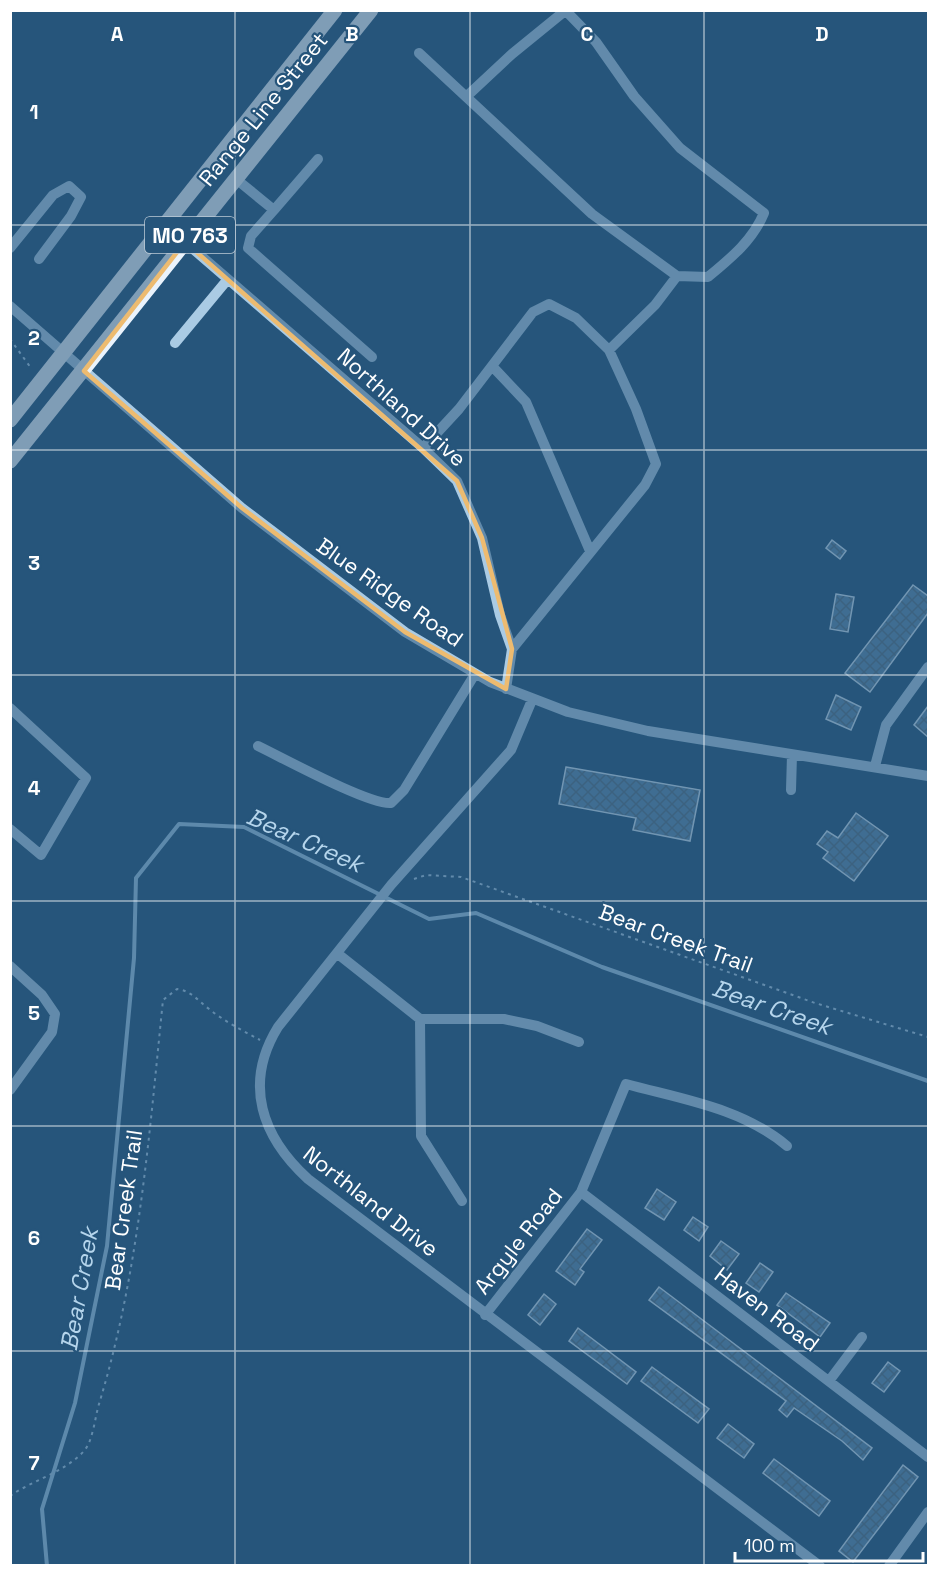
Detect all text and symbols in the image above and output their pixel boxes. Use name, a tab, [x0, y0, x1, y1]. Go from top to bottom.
text: A	[111, 21, 124, 47]
text: B	[345, 21, 359, 47]
text: C	[581, 21, 594, 47]
text: D	[815, 21, 829, 47]
street label: Range Line Street	[192, 27, 334, 191]
text: 1	[29, 99, 39, 125]
road number: MO 763	[145, 217, 235, 253]
text: 2	[28, 325, 40, 351]
street label: Northland Drive	[332, 342, 472, 472]
street label: Blue Ridge Road	[311, 531, 469, 653]
text: 3	[28, 550, 40, 576]
text: 4	[28, 775, 41, 801]
water label: Bear Creek	[242, 801, 371, 881]
street label: Bear Creek Trail	[595, 897, 757, 979]
water label: Bear Creek	[708, 972, 839, 1043]
text: 5	[28, 1000, 40, 1026]
street label: Bear Creek Trail	[98, 1128, 148, 1292]
street label: Northland Drive	[298, 1139, 444, 1263]
street label: Argyle Road	[468, 1182, 568, 1300]
water label: Bear Creek	[53, 1222, 106, 1353]
text: 6	[28, 1225, 40, 1251]
street label: Haven Road	[709, 1260, 825, 1358]
text: 7	[28, 1450, 40, 1476]
scale bar	[735, 1525, 922, 1563]
text: 100 m	[744, 1534, 795, 1557]

